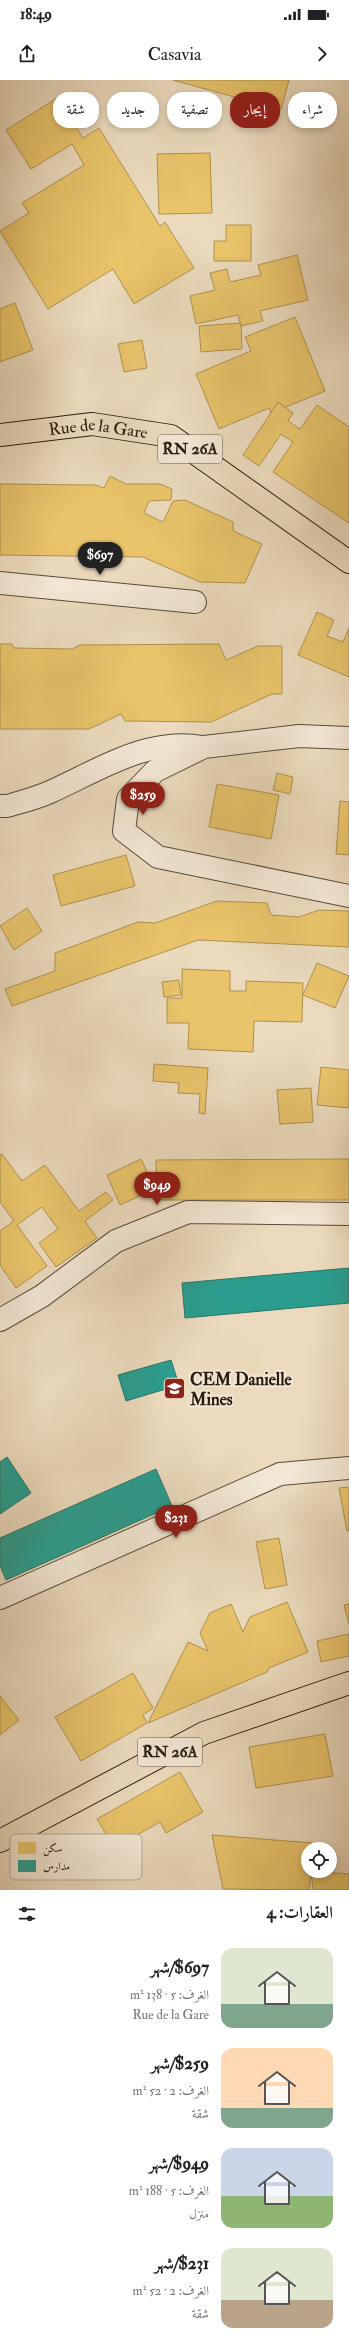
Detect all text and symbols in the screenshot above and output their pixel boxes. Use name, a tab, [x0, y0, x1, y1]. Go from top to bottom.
text: 18:49	[20, 5, 52, 24]
icon: share	[16, 43, 38, 65]
text: Casavia	[148, 43, 201, 66]
icon: forward	[311, 43, 333, 65]
chip: شقة	[53, 92, 99, 128]
chip: جديد	[107, 92, 159, 128]
chip: تصفية	[167, 92, 222, 128]
chip: إيجار	[230, 92, 280, 128]
chip: شراء	[288, 92, 337, 128]
street label: Rue de la Gare	[47, 413, 149, 443]
road number: RN 26A	[158, 435, 222, 463]
pin: $697	[76, 542, 124, 576]
text: $697	[87, 547, 113, 563]
pin: $259	[119, 782, 167, 816]
text: $259	[130, 787, 156, 803]
pin: $949	[133, 1172, 181, 1206]
text: $949	[143, 1177, 171, 1193]
place label: CEM Danielle Mines	[189, 1369, 293, 1410]
school or university icon: CEM Danielle Mines	[161, 1376, 187, 1402]
pin: $231	[152, 1505, 200, 1539]
text: $231	[164, 1510, 188, 1526]
road number: RN 26A	[138, 1738, 202, 1766]
legend	[10, 1834, 142, 1880]
text: سكن	[43, 1842, 62, 1857]
map controls	[301, 1842, 337, 1878]
button: locate	[301, 1842, 337, 1878]
text: مدارس	[43, 1860, 70, 1873]
text: العقارات: 4	[267, 1902, 333, 1923]
icon: filters	[16, 1903, 38, 1925]
text: $697/شهر	[150, 1957, 209, 1978]
icon: home	[253, 1964, 301, 2012]
text: الغرف: 5 · 138 m²	[130, 1987, 209, 2003]
text: Rue de la Gare	[132, 2007, 209, 2023]
text: $259/شهر	[151, 2053, 209, 2074]
icon: home	[253, 2064, 301, 2112]
text: الغرف: 2 · 52 m²	[133, 2083, 209, 2099]
text: شقة	[192, 2106, 209, 2122]
text: $949/شهر	[149, 2153, 209, 2174]
icon: home	[253, 2164, 301, 2212]
text: الغرف: 5 · 188 m²	[129, 2183, 209, 2199]
text: منزل	[189, 2206, 209, 2222]
text: $231/شهر	[154, 2253, 209, 2274]
icon: home	[253, 2264, 301, 2312]
text: الغرف: 2 · 52 m²	[133, 2283, 209, 2299]
text: شقة	[192, 2306, 209, 2322]

